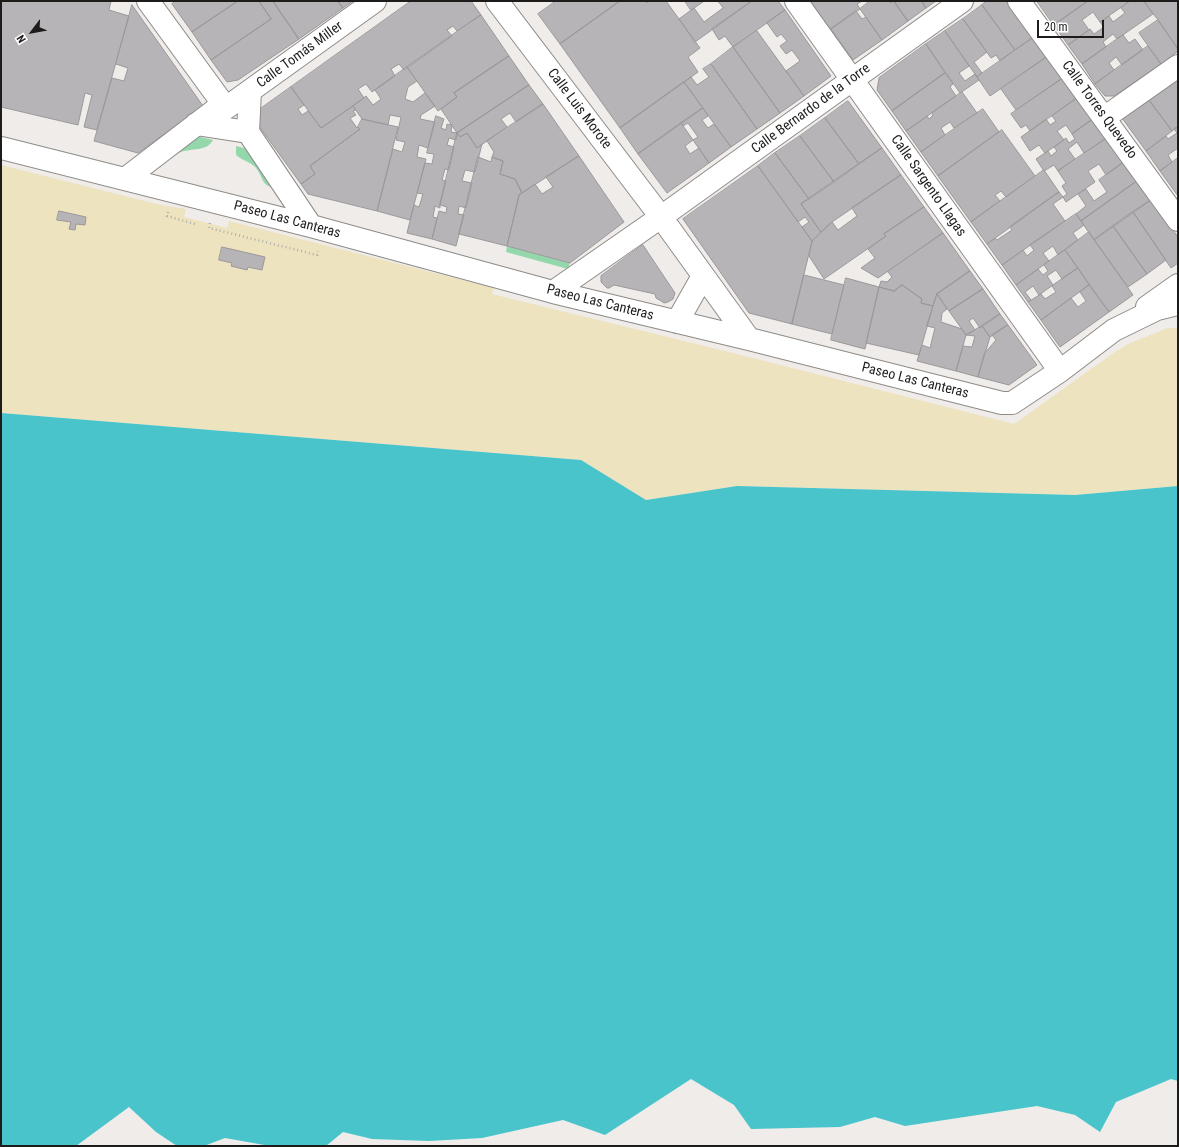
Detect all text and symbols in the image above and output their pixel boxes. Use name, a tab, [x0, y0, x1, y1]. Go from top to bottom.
north arrow	[12, 12, 52, 52]
scale bar	[1039, 12, 1106, 38]
street label: Calle Tomás Miller	[254, 18, 346, 92]
text: 20 m	[1044, 20, 1068, 34]
text: N	[14, 32, 29, 45]
street label: Calle Torres Quevedo	[1058, 58, 1140, 162]
street label: Calle Bernardo de la Torre	[748, 60, 874, 158]
street label: Calle Luis Morote	[543, 66, 615, 152]
street label: Calle Sargento Llagas	[887, 132, 969, 240]
street label: Paseo Las Canteras	[232, 198, 342, 242]
street label: Paseo Las Canteras	[545, 282, 655, 324]
street label: Paseo Las Canteras	[860, 360, 970, 402]

